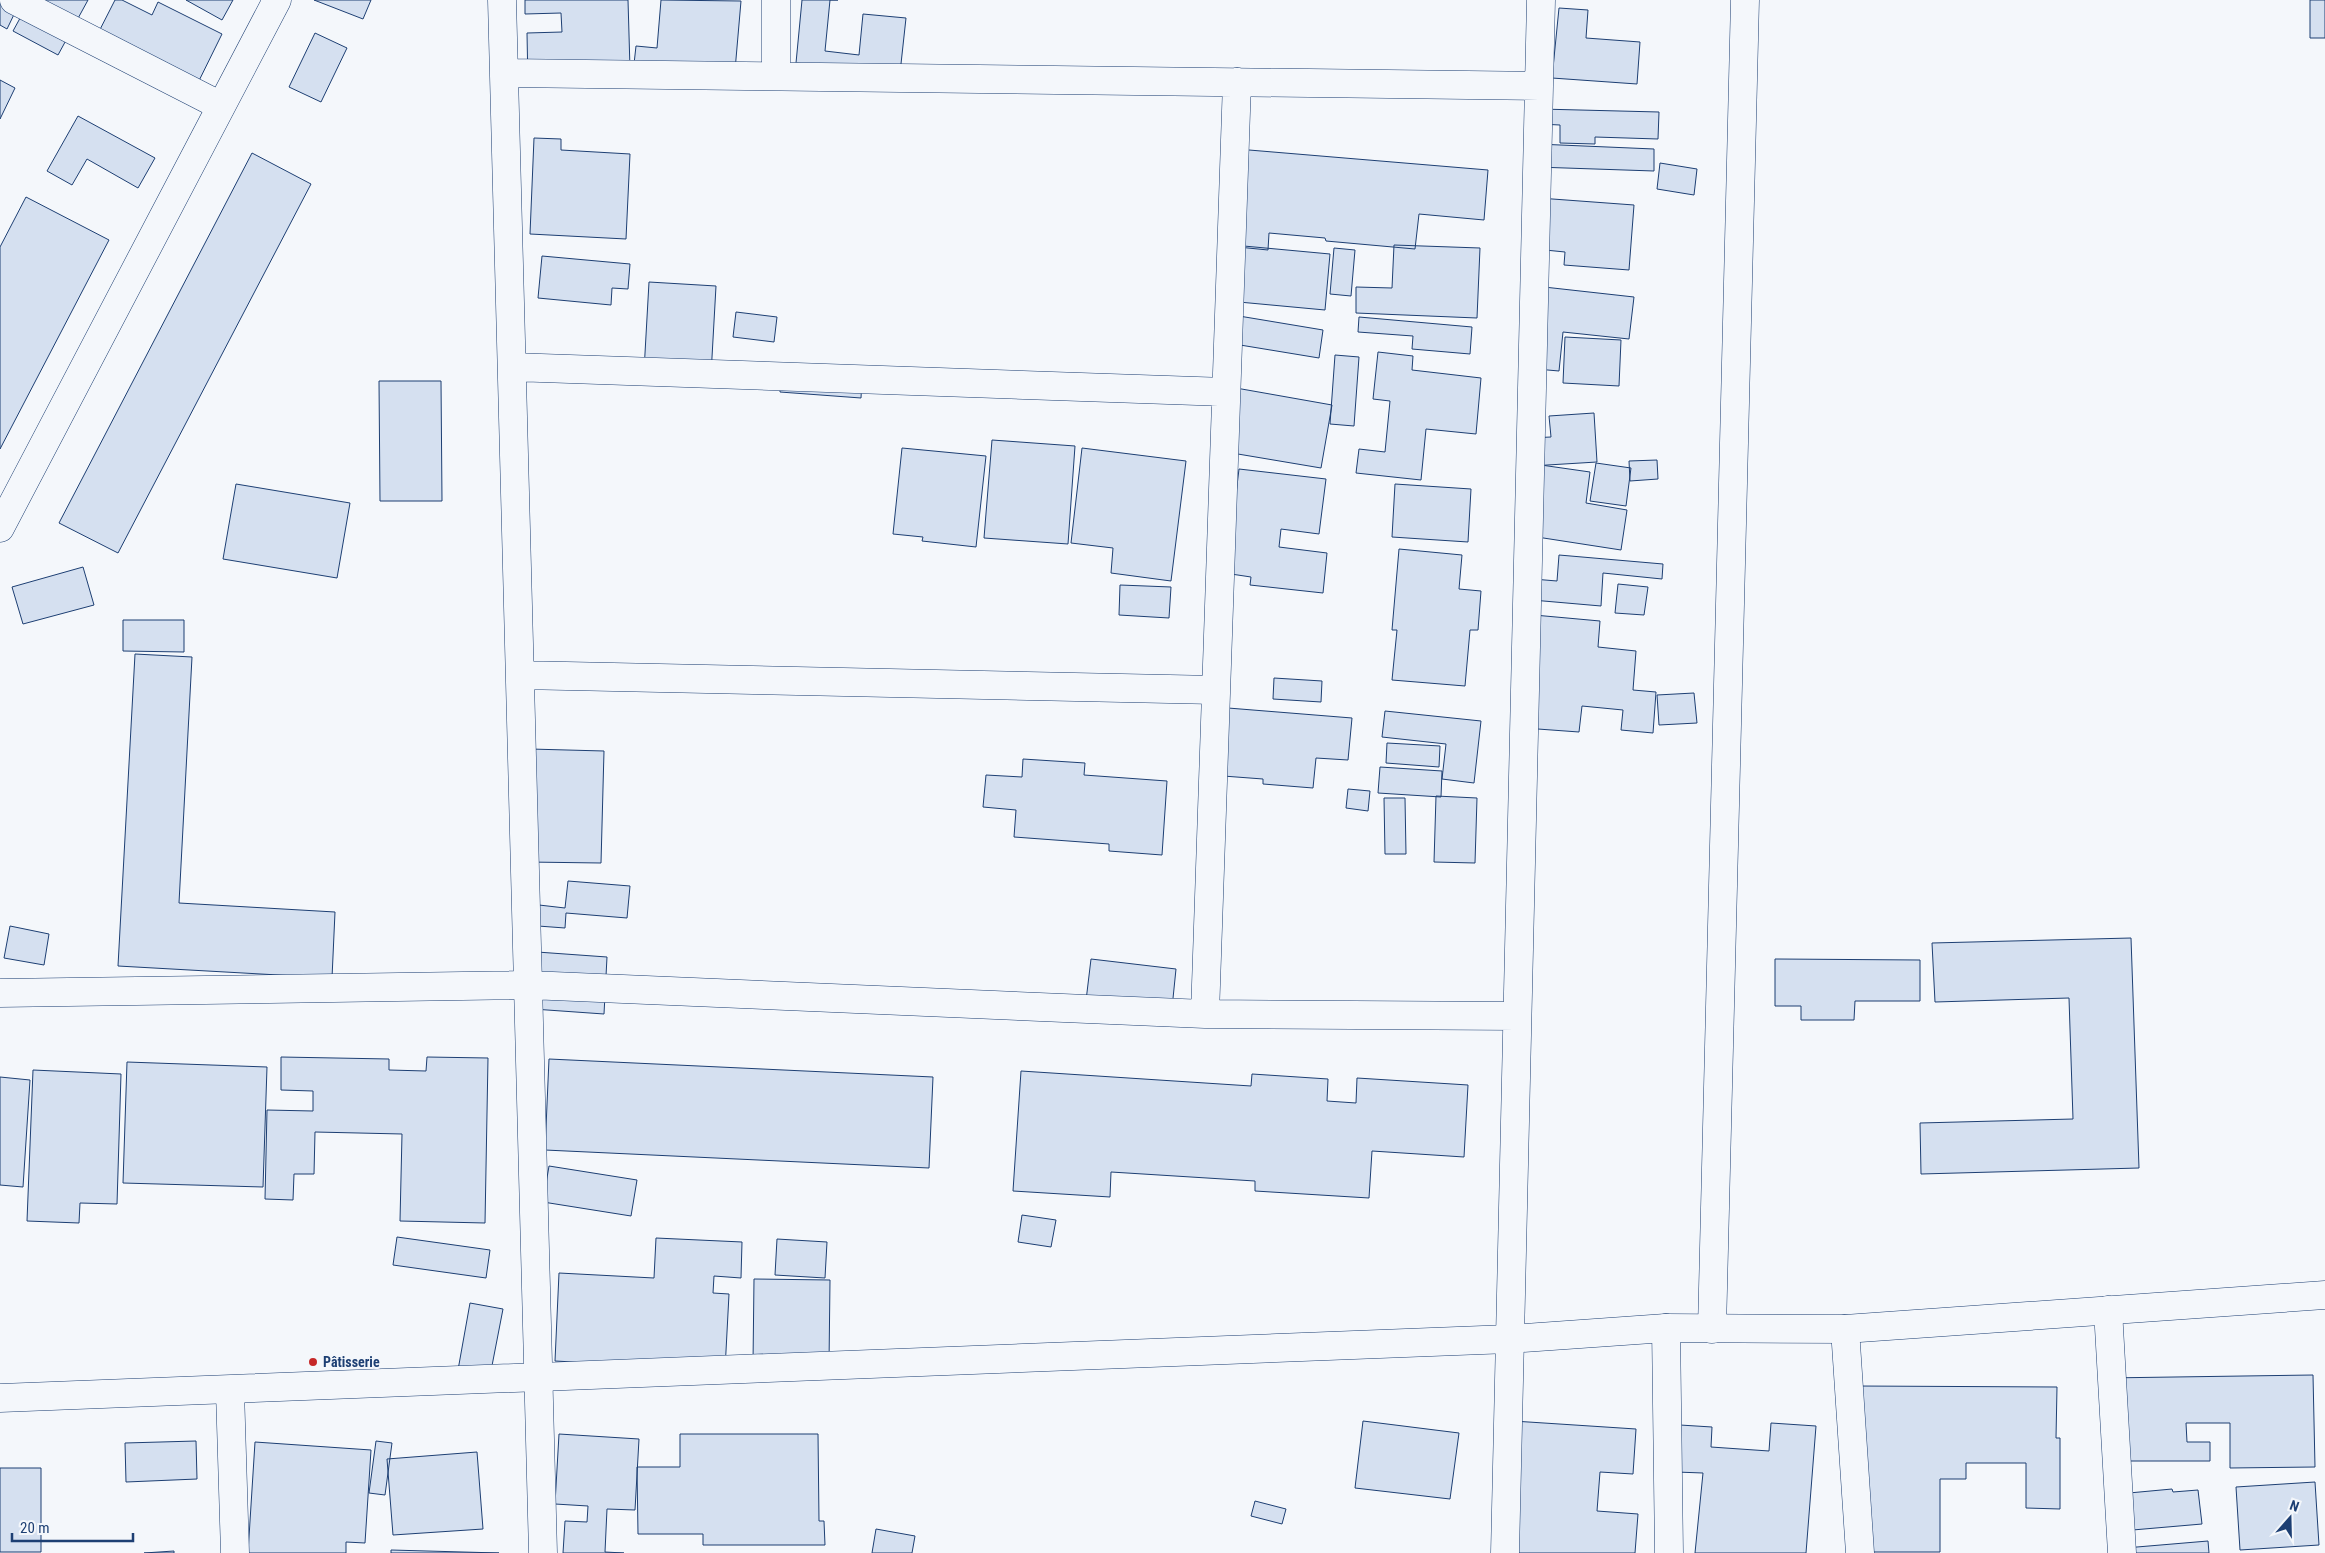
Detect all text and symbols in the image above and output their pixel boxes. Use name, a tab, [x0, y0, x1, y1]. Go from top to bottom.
place label: Pâtisserie	[323, 1354, 380, 1370]
marker: Pâtisserie	[307, 1356, 319, 1368]
north arrow	[2265, 1493, 2315, 1543]
text: N	[2288, 1497, 2301, 1515]
scale bar	[12, 1510, 134, 1542]
text: 20 m	[20, 1519, 50, 1537]

